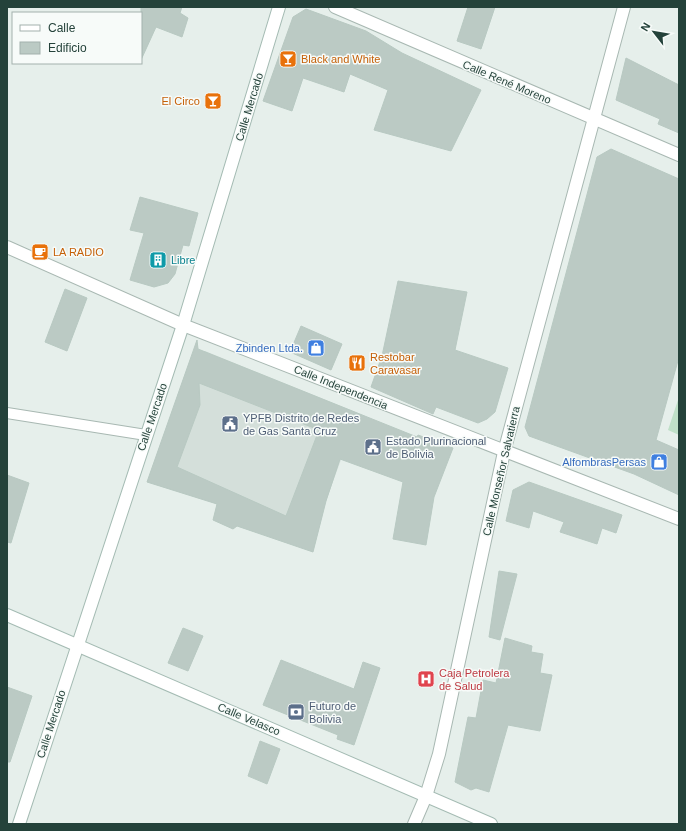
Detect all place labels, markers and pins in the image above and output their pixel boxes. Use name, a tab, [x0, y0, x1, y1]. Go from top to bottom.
bar icon: Black and White	[278, 49, 298, 69]
place label: Black and White	[301, 53, 380, 65]
bar icon: El Circo	[203, 91, 223, 111]
place label: El Circo	[161, 95, 200, 107]
cafe icon: LA RADIO	[30, 242, 50, 262]
place label: LA RADIO	[53, 246, 104, 258]
building icon: Libre	[148, 250, 168, 270]
place label: Libre	[171, 254, 195, 266]
shop icon: Zbinden Ltda.	[306, 338, 326, 358]
place label: Zbinden Ltda.	[236, 342, 303, 354]
place label: Restobar Caravasar	[370, 351, 421, 376]
restaurant icon: Restobar Caravasar	[347, 353, 367, 373]
place label: YPFB Distrito de Redes de Gas Santa Cruz	[243, 412, 360, 437]
public building icon: YPFB Distrito de Redes de Gas Santa Cruz	[220, 414, 240, 434]
place label: Estado Plurinacional de Bolivia	[386, 435, 486, 460]
public building icon: Estado Plurinacional de Bolivia	[363, 437, 383, 457]
shop icon: AlfombrasPersas	[649, 452, 669, 472]
place label: AlfombrasPersas	[562, 456, 646, 468]
place label: Caja Petrolera de Salud	[439, 667, 510, 692]
hospital icon: Caja Petrolera de Salud	[416, 669, 436, 689]
place label: Futuro de Bolivia	[309, 700, 356, 725]
bank icon: Futuro de Bolivia	[286, 702, 306, 722]

